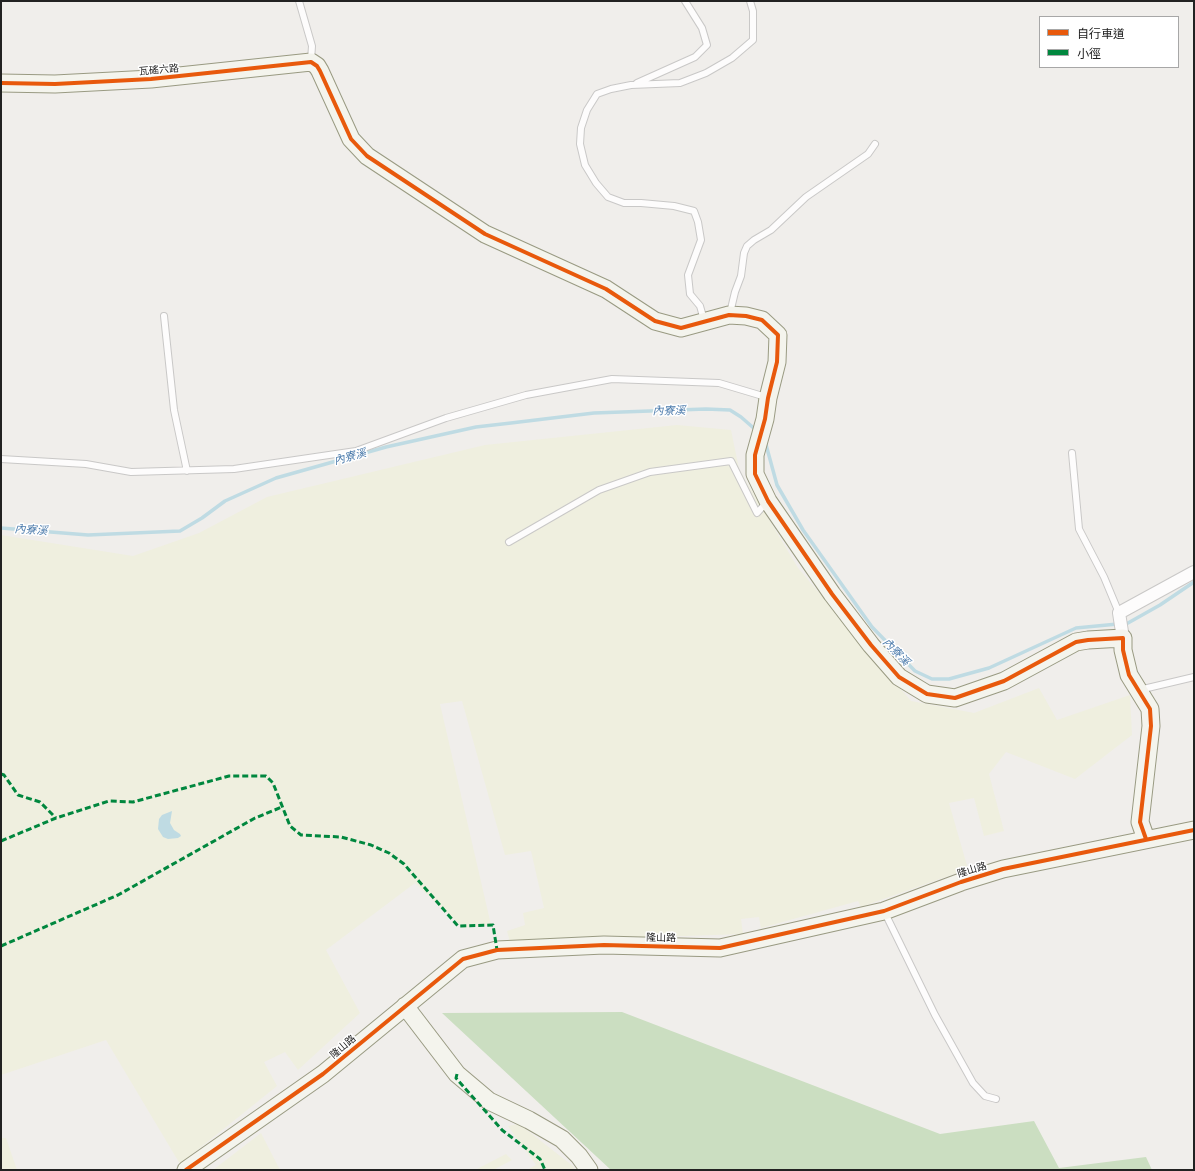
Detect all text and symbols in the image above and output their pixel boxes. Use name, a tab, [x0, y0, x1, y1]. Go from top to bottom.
legend	[1039, 16, 1179, 68]
text: 自行車道	[1077, 26, 1125, 41]
text: 小徑	[1077, 46, 1101, 61]
street label: 瓦磘六路	[139, 62, 179, 78]
water label: 內寮溪	[652, 404, 686, 418]
water label: 內寮溪	[332, 446, 368, 468]
water label: 內寮溪	[14, 522, 48, 538]
water label: 內寮溪	[880, 636, 912, 668]
street label: 隆山路	[956, 860, 988, 880]
street label: 隆山路	[646, 932, 676, 944]
street label: 隆山路	[328, 1033, 358, 1061]

